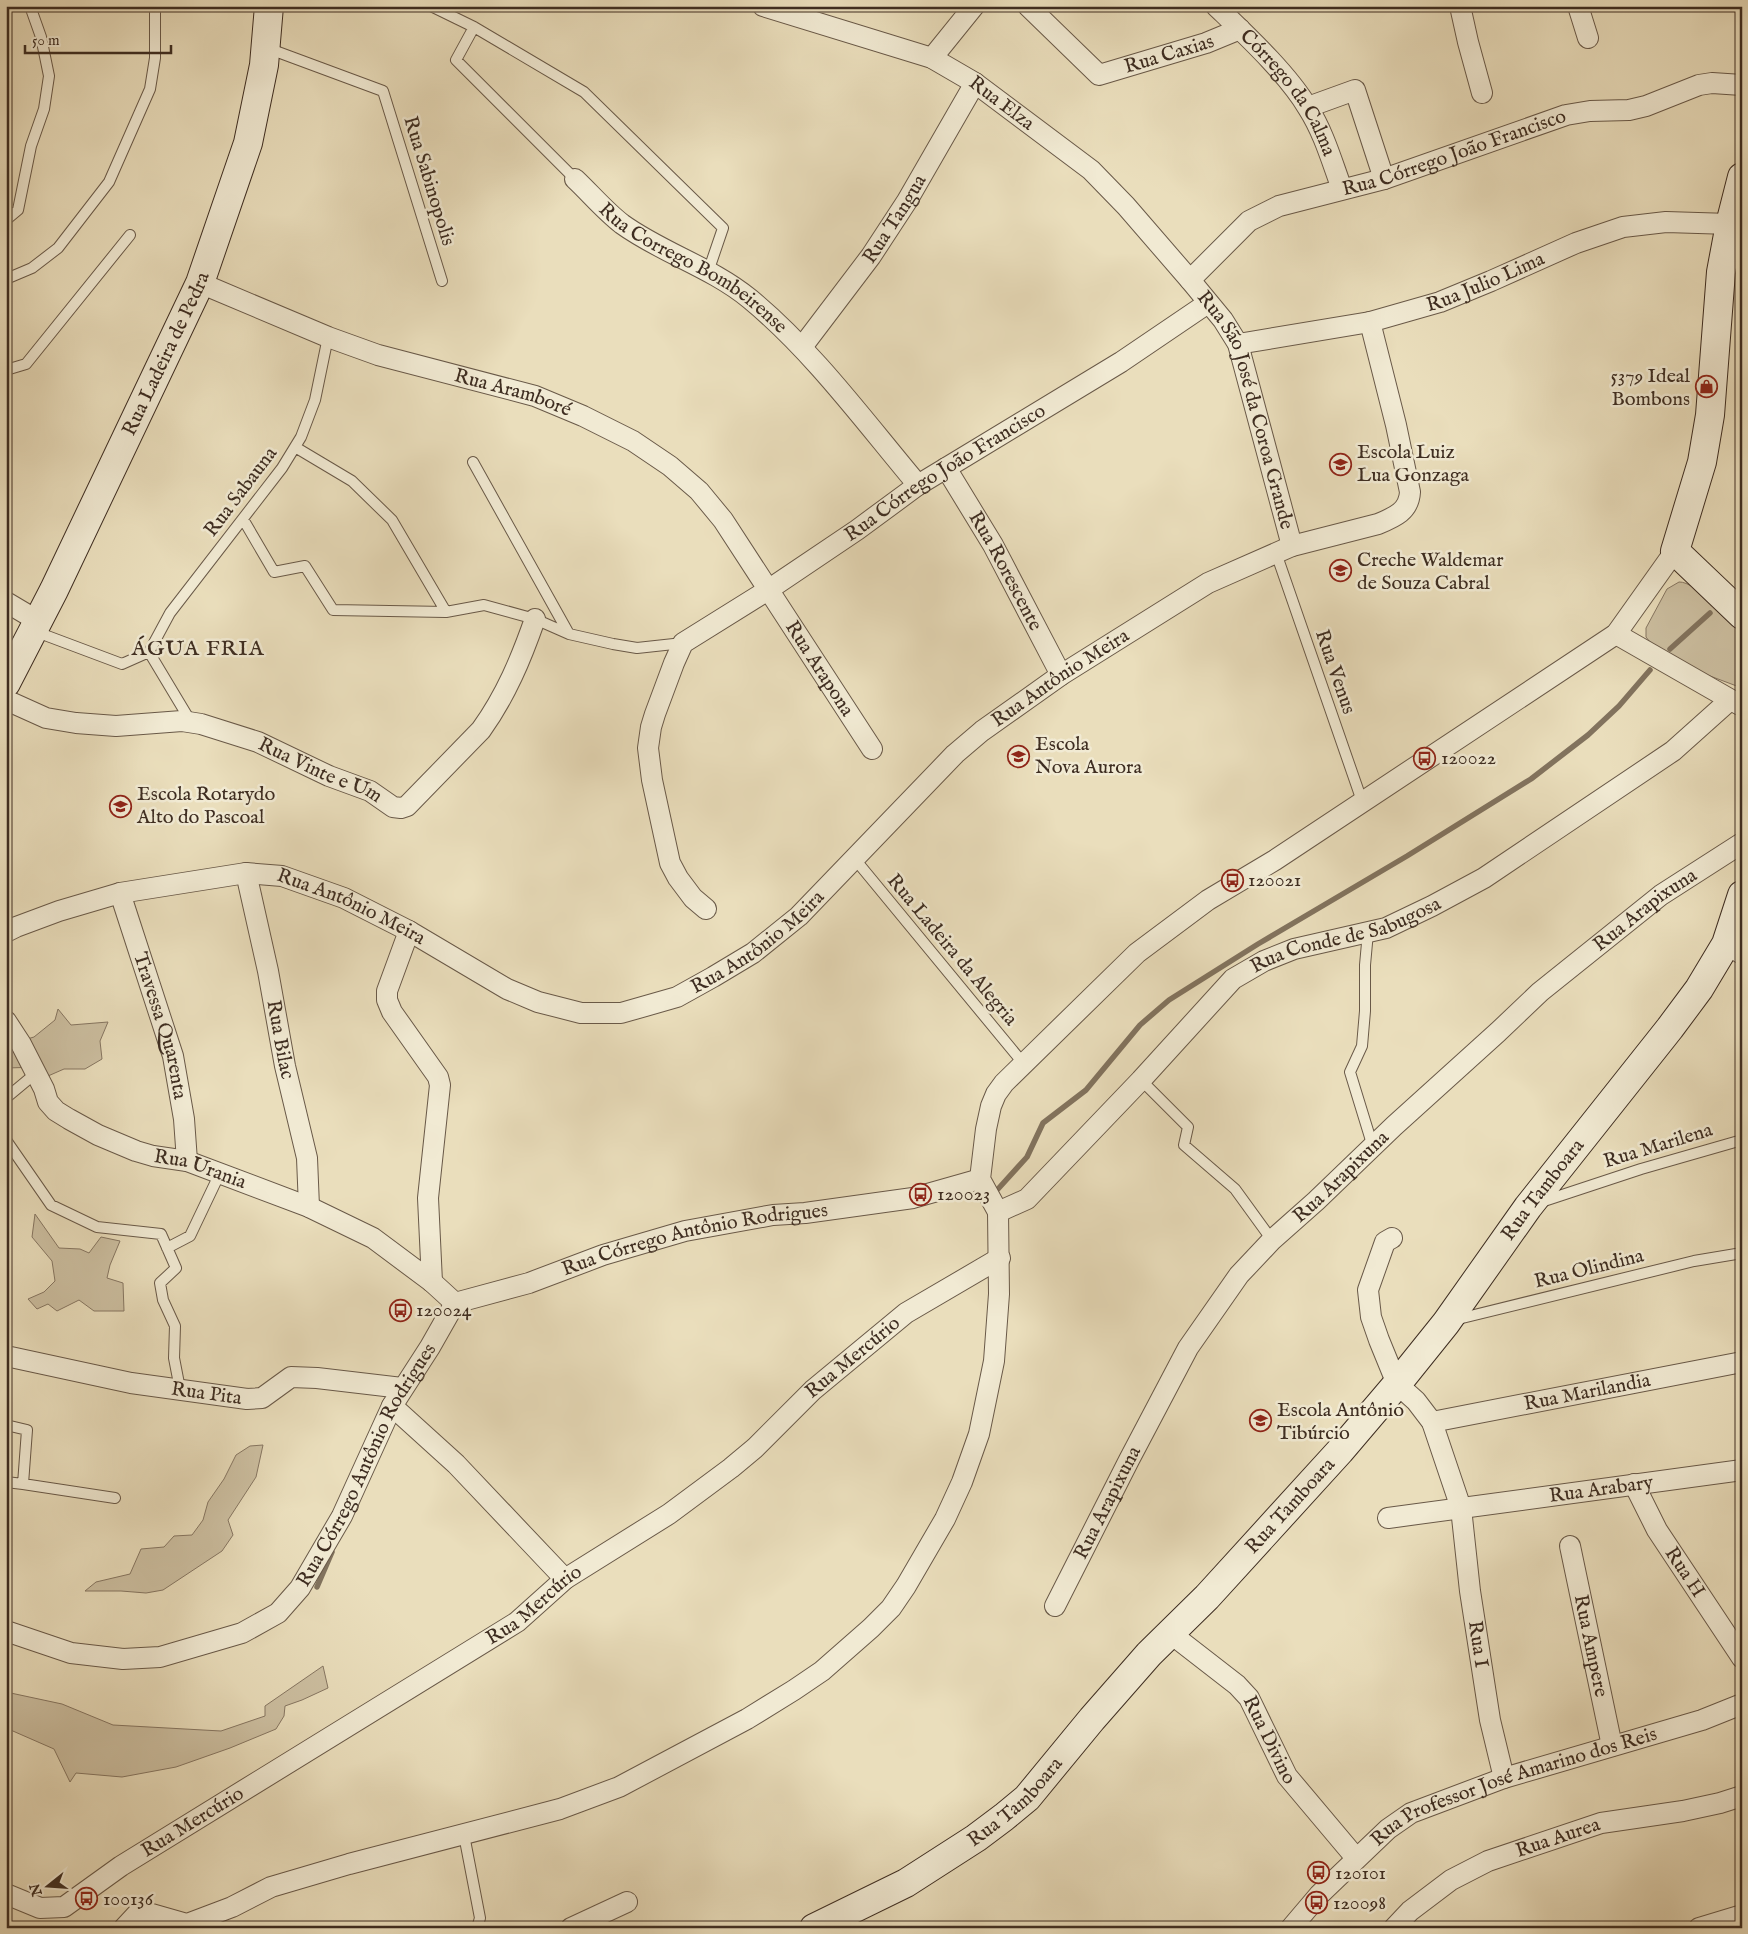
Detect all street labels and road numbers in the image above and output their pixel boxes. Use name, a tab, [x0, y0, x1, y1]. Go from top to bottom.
street label: Córrego da Calma	[1235, 24, 1342, 160]
street label: Rua Caxias	[1121, 29, 1218, 79]
street label: Rua Elza	[964, 70, 1040, 136]
street label: Rua Córrego João Francisco	[1339, 103, 1570, 202]
street label: Rua Sabinopolis	[397, 113, 461, 249]
street label: Rua Tangua	[857, 170, 932, 268]
street label: Rua Corrego Bombeirense	[593, 197, 793, 339]
street label: Rua Julio Lima	[1423, 246, 1549, 318]
street label: Rua Ladeira de Pedra	[117, 269, 215, 440]
street label: Rua São José da Coroa Grande	[1191, 285, 1299, 532]
street label: Rua Aramboré	[451, 363, 575, 422]
street label: Rua Córrego João Francisco	[840, 398, 1050, 547]
street label: Rua Sabauna	[199, 442, 283, 542]
street label: Rua Rorescente	[963, 507, 1048, 635]
street label: Rua Arapona	[779, 616, 860, 721]
street label: Rua Antônio Meira	[987, 623, 1134, 733]
street label: Rua Venus	[1309, 626, 1361, 718]
street label: Rua Vinte e Um	[254, 731, 388, 809]
street label: Rua Antônio Meira	[274, 863, 430, 951]
street label: Rua Arapixuna	[1588, 863, 1702, 957]
street label: Rua Ladeira da Alegria	[881, 869, 1023, 1031]
street label: Rua Antônio Meira	[686, 885, 830, 999]
street label: Rua Conde de Sabugosa	[1246, 891, 1445, 979]
street label: Travessa Quarenta	[128, 949, 193, 1101]
street label: Rua Bilac	[261, 998, 300, 1082]
street label: Rua Marilena	[1601, 1117, 1716, 1174]
street label: Rua Arapixuna	[1287, 1125, 1395, 1228]
street label: Rua Tamboara	[1496, 1133, 1590, 1245]
street label: Rua Urania	[152, 1144, 250, 1195]
street label: Rua Córrego Antônio Rodrigues	[558, 1197, 829, 1282]
street label: Rua Olindina	[1532, 1243, 1647, 1295]
street label: Rua Mercúrio	[800, 1311, 905, 1404]
street label: Rua Córrego Antônio Rodrigues	[291, 1338, 442, 1591]
street label: Rua Marilandia	[1522, 1367, 1653, 1416]
street label: Rua Pita	[170, 1376, 244, 1411]
street label: Rua Arapixuna	[1068, 1441, 1147, 1563]
street label: Rua Tamboara	[1240, 1452, 1341, 1559]
street label: Rua Arabary	[1548, 1470, 1655, 1509]
street label: Rua H	[1659, 1542, 1711, 1602]
street label: Rua Mercúrio	[481, 1559, 587, 1651]
street label: Rua Ampere	[1568, 1592, 1614, 1699]
street label: Rua I	[1462, 1619, 1494, 1670]
street label: Rua Divino	[1237, 1691, 1302, 1790]
street label: Rua Professor José Amarino dos Reis	[1365, 1721, 1660, 1852]
street label: Rua Tamboara	[962, 1752, 1068, 1853]
street label: Rua Mercúrio	[137, 1781, 249, 1863]
street label: Rua Aurea	[1512, 1812, 1604, 1863]

